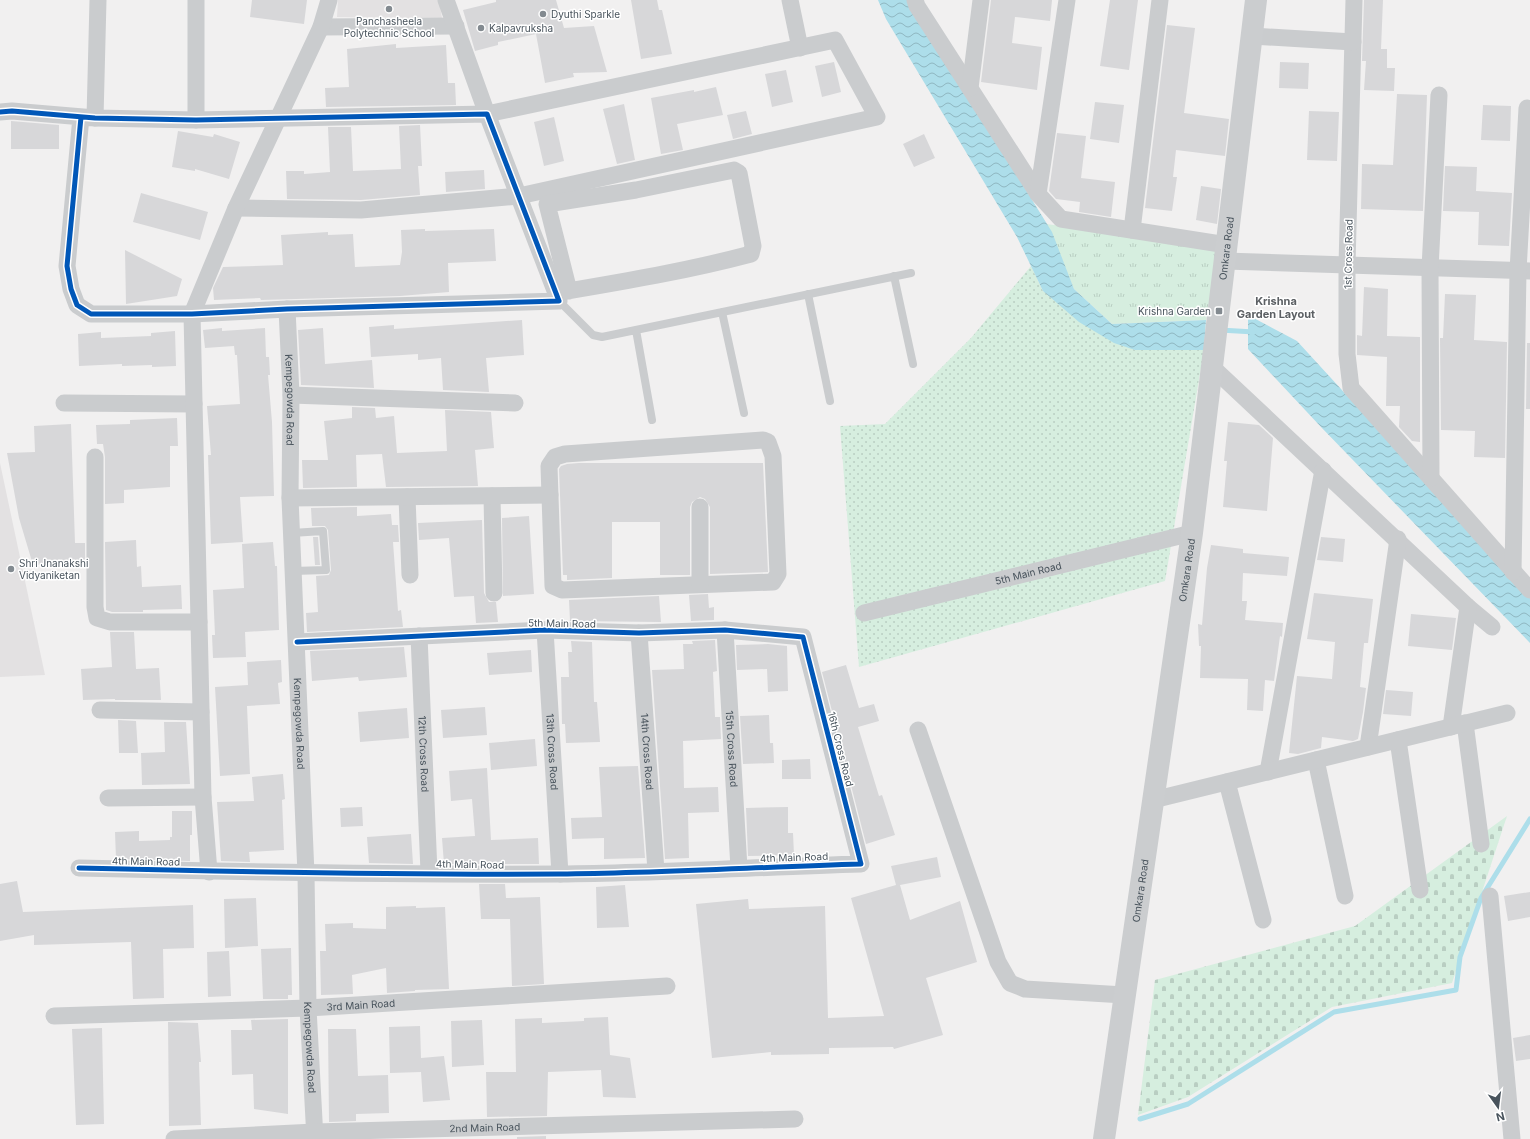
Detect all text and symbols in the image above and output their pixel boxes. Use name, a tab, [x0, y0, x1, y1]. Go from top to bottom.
marker: Panchasheela Polytechnic School	[384, 4, 394, 14]
place label: Dyuthi Sparkle	[551, 8, 620, 20]
marker: Dyuthi Sparkle	[538, 9, 548, 19]
place label: Panchasheela Polytechnic School	[344, 15, 434, 39]
place label: Kalpavruksha	[489, 22, 553, 34]
marker: Kalpavruksha	[476, 23, 486, 33]
street label: Omkara Road	[1216, 216, 1236, 281]
street label: 1st Cross Road	[1341, 219, 1355, 289]
district label: Krishna Garden Layout	[1237, 294, 1315, 321]
place label: Krishna Garden	[1138, 305, 1211, 317]
marker: Krishna Garden	[1214, 306, 1224, 316]
street label: Kempegowda Road	[283, 354, 297, 446]
street label: Omkara Road	[1176, 537, 1197, 602]
place label: Shri Jnanakshi Vidyaniketan	[19, 557, 88, 581]
street label: 5th Main Road	[994, 559, 1063, 587]
marker: Shri Jnanakshi Vidyaniketan	[6, 564, 16, 574]
street label: 5th Main Road	[528, 616, 596, 630]
street label: Kempegowda Road	[292, 678, 308, 770]
street label: 15th Cross Road	[724, 710, 740, 787]
street label: 16th Cross Road	[826, 710, 856, 788]
street label: 13th Cross Road	[544, 713, 561, 790]
street label: 14th Cross Road	[639, 713, 656, 791]
street label: 12th Cross Road	[416, 715, 432, 792]
street label: 4th Main Road	[760, 850, 828, 864]
street label: 4th Main Road	[112, 854, 180, 868]
street label: 4th Main Road	[436, 857, 504, 871]
street label: Omkara Road	[1130, 858, 1151, 923]
street label: 3rd Main Road	[326, 997, 395, 1013]
street label: Kempegowda Road	[302, 1002, 319, 1094]
north arrow	[1478, 1087, 1518, 1127]
text: N	[1495, 1109, 1506, 1125]
street label: 2nd Main Road	[449, 1120, 520, 1134]

